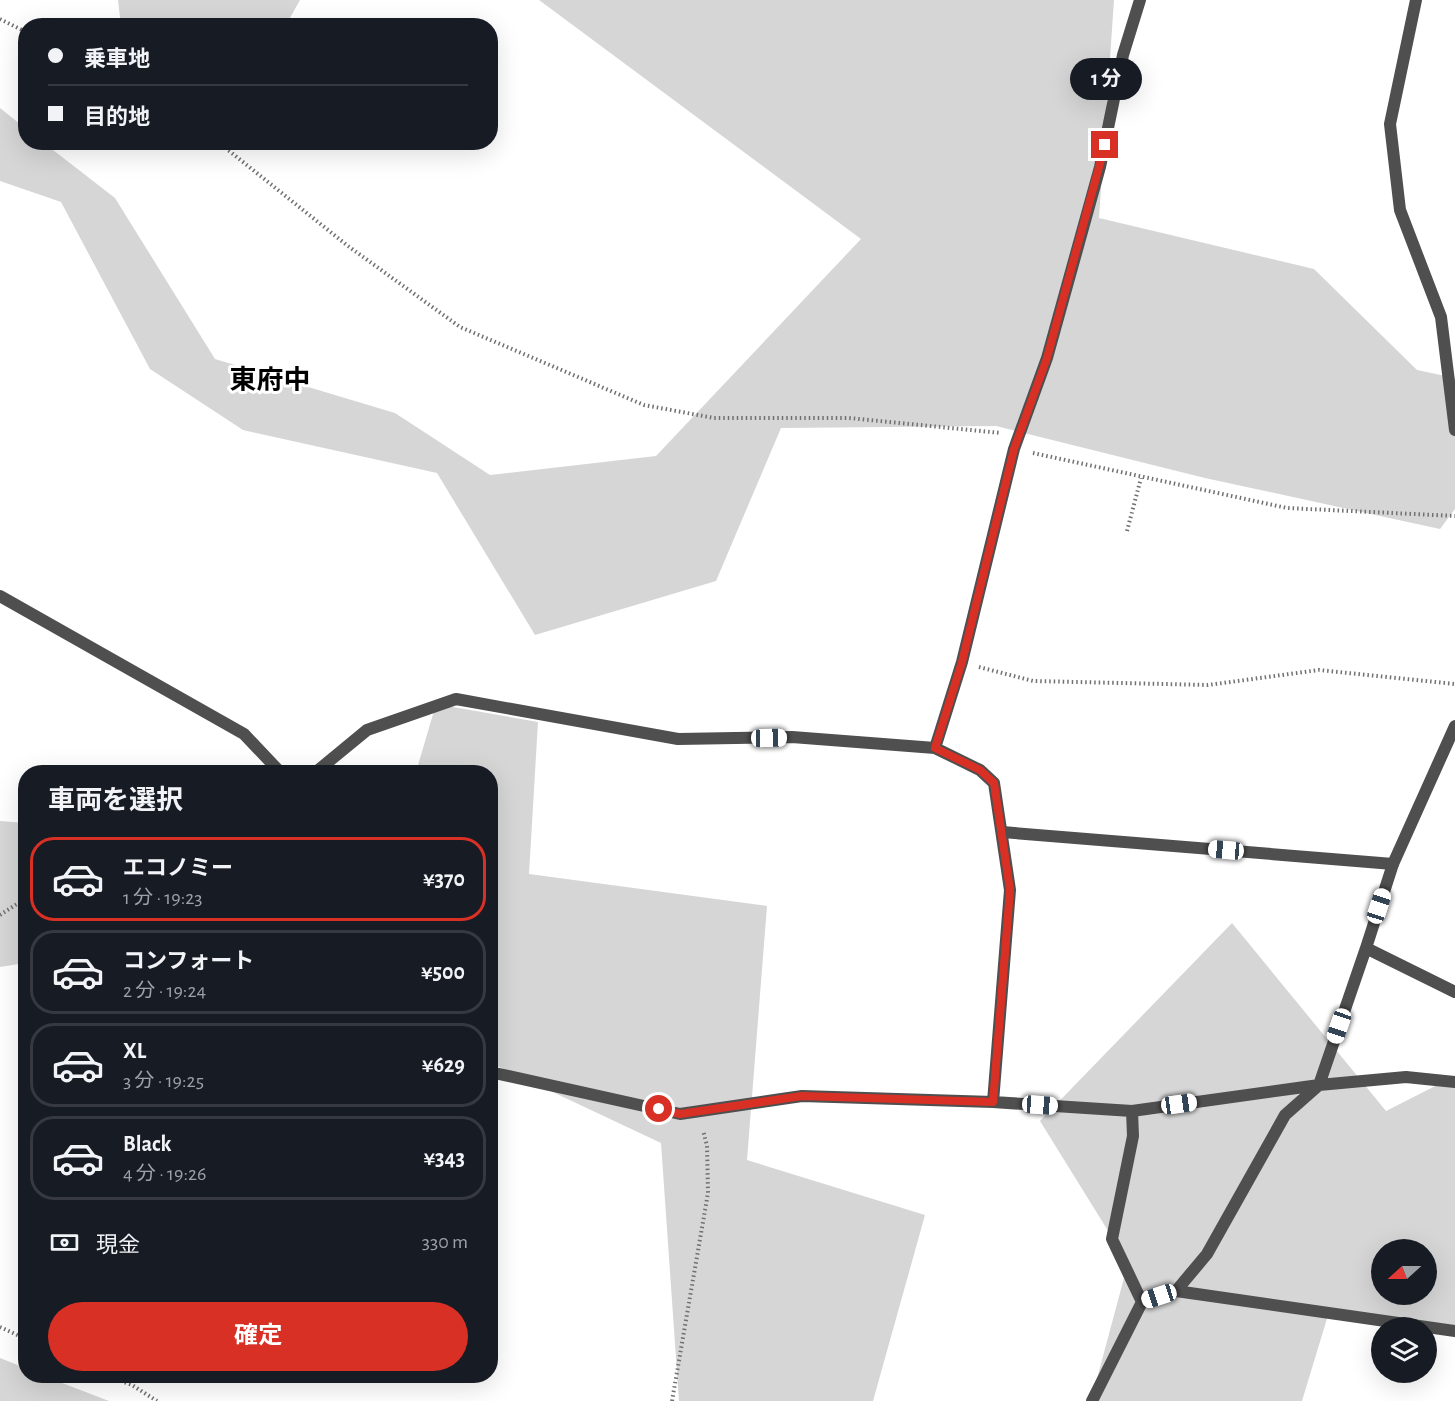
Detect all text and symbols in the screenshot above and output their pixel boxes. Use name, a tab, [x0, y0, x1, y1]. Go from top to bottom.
text: 乗車地	[84, 48, 150, 70]
callout: 1 分	[1069, 58, 1141, 100]
text: 1 分	[1091, 69, 1121, 89]
text: 目的地	[84, 106, 150, 128]
route end	[1091, 131, 1118, 158]
district label: 東府中	[230, 365, 311, 394]
car	[751, 729, 787, 747]
text: 車両を選択	[48, 787, 183, 814]
car	[1207, 839, 1245, 861]
icon: car	[51, 852, 105, 906]
text: エコノミー	[123, 857, 233, 879]
text: ¥370	[423, 868, 465, 890]
car	[1365, 886, 1393, 926]
text: 1 分 · 19:23	[123, 888, 203, 908]
icon: car	[51, 945, 105, 999]
text: コンフォート	[123, 950, 254, 972]
text: ¥500	[421, 961, 465, 983]
text: 2 分 · 19:24	[123, 981, 206, 1001]
car	[1325, 1006, 1353, 1046]
icon: car	[51, 1038, 105, 1092]
text: XL	[123, 1040, 146, 1062]
text: ¥629	[422, 1054, 465, 1076]
text: 3 分 · 19:25	[123, 1071, 204, 1091]
car	[1160, 1093, 1198, 1115]
route start	[645, 1095, 672, 1122]
car	[1021, 1095, 1059, 1115]
icon: car	[51, 1131, 105, 1185]
text: Black	[123, 1133, 171, 1155]
text: ¥343	[423, 1147, 465, 1169]
text: 4 分 · 19:26	[123, 1164, 206, 1184]
icon: cash	[48, 1226, 81, 1259]
text: 330 m	[422, 1232, 468, 1252]
text: 現金	[96, 1234, 140, 1256]
north arrow	[1371, 1239, 1437, 1305]
map controls	[1371, 1239, 1437, 1383]
car	[1139, 1282, 1179, 1310]
button: 確定	[48, 1302, 468, 1371]
button: layers	[1371, 1317, 1437, 1383]

